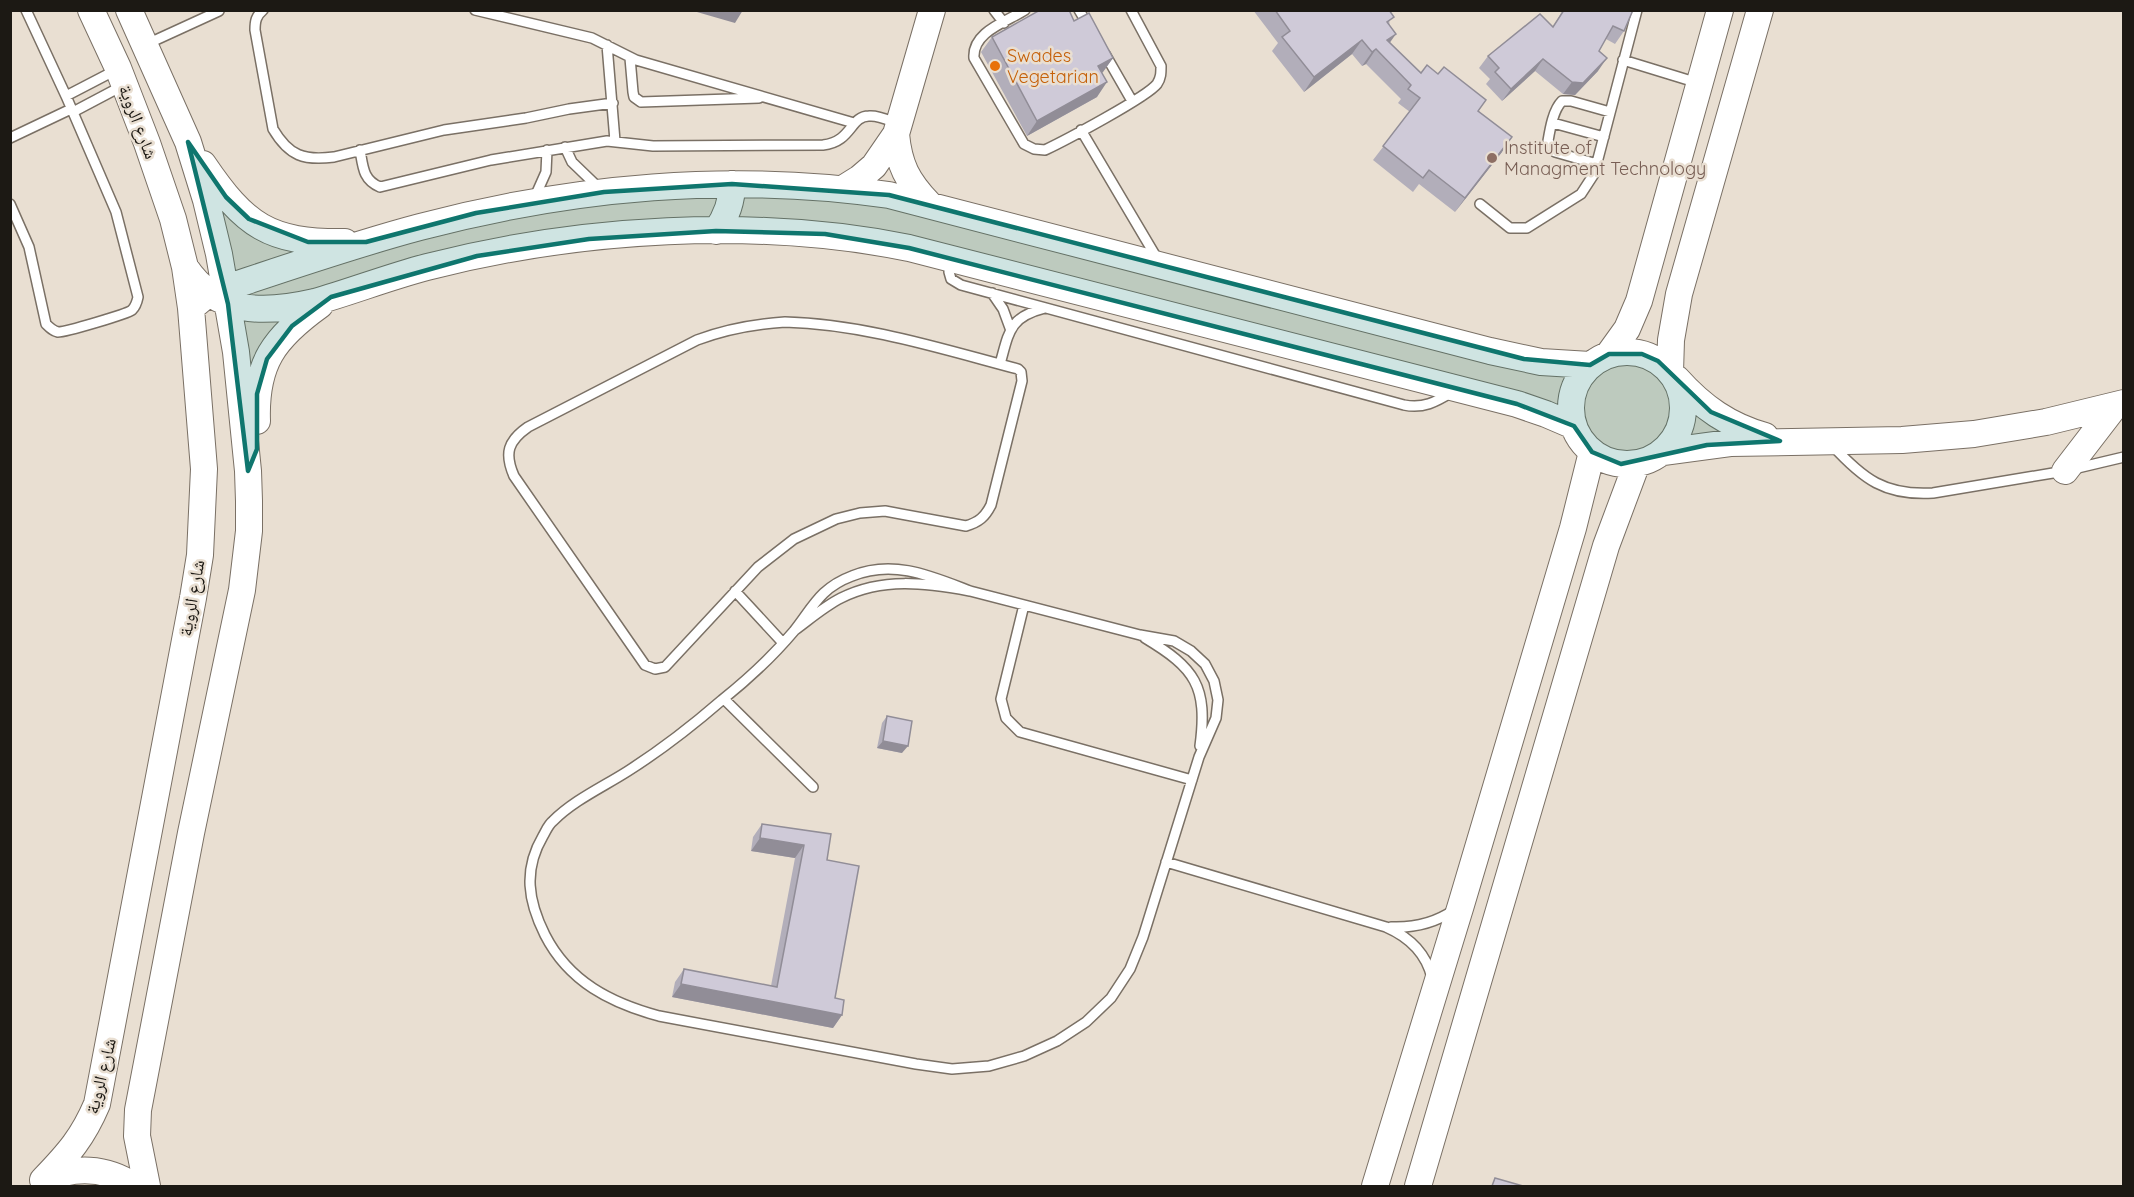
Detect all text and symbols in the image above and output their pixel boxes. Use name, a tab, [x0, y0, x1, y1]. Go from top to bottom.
place label: Swades Vegetarian	[1007, 44, 1099, 88]
marker: Swades Vegetarian	[988, 59, 1002, 73]
street label: شارع الروية	[114, 82, 163, 162]
place label: Institute of Managment Technology	[1504, 136, 1706, 180]
marker: Institute of Managment Technology	[1485, 151, 1499, 165]
street label: شارع الروية	[173, 558, 210, 638]
street label: شارع الروية	[80, 1036, 121, 1116]

